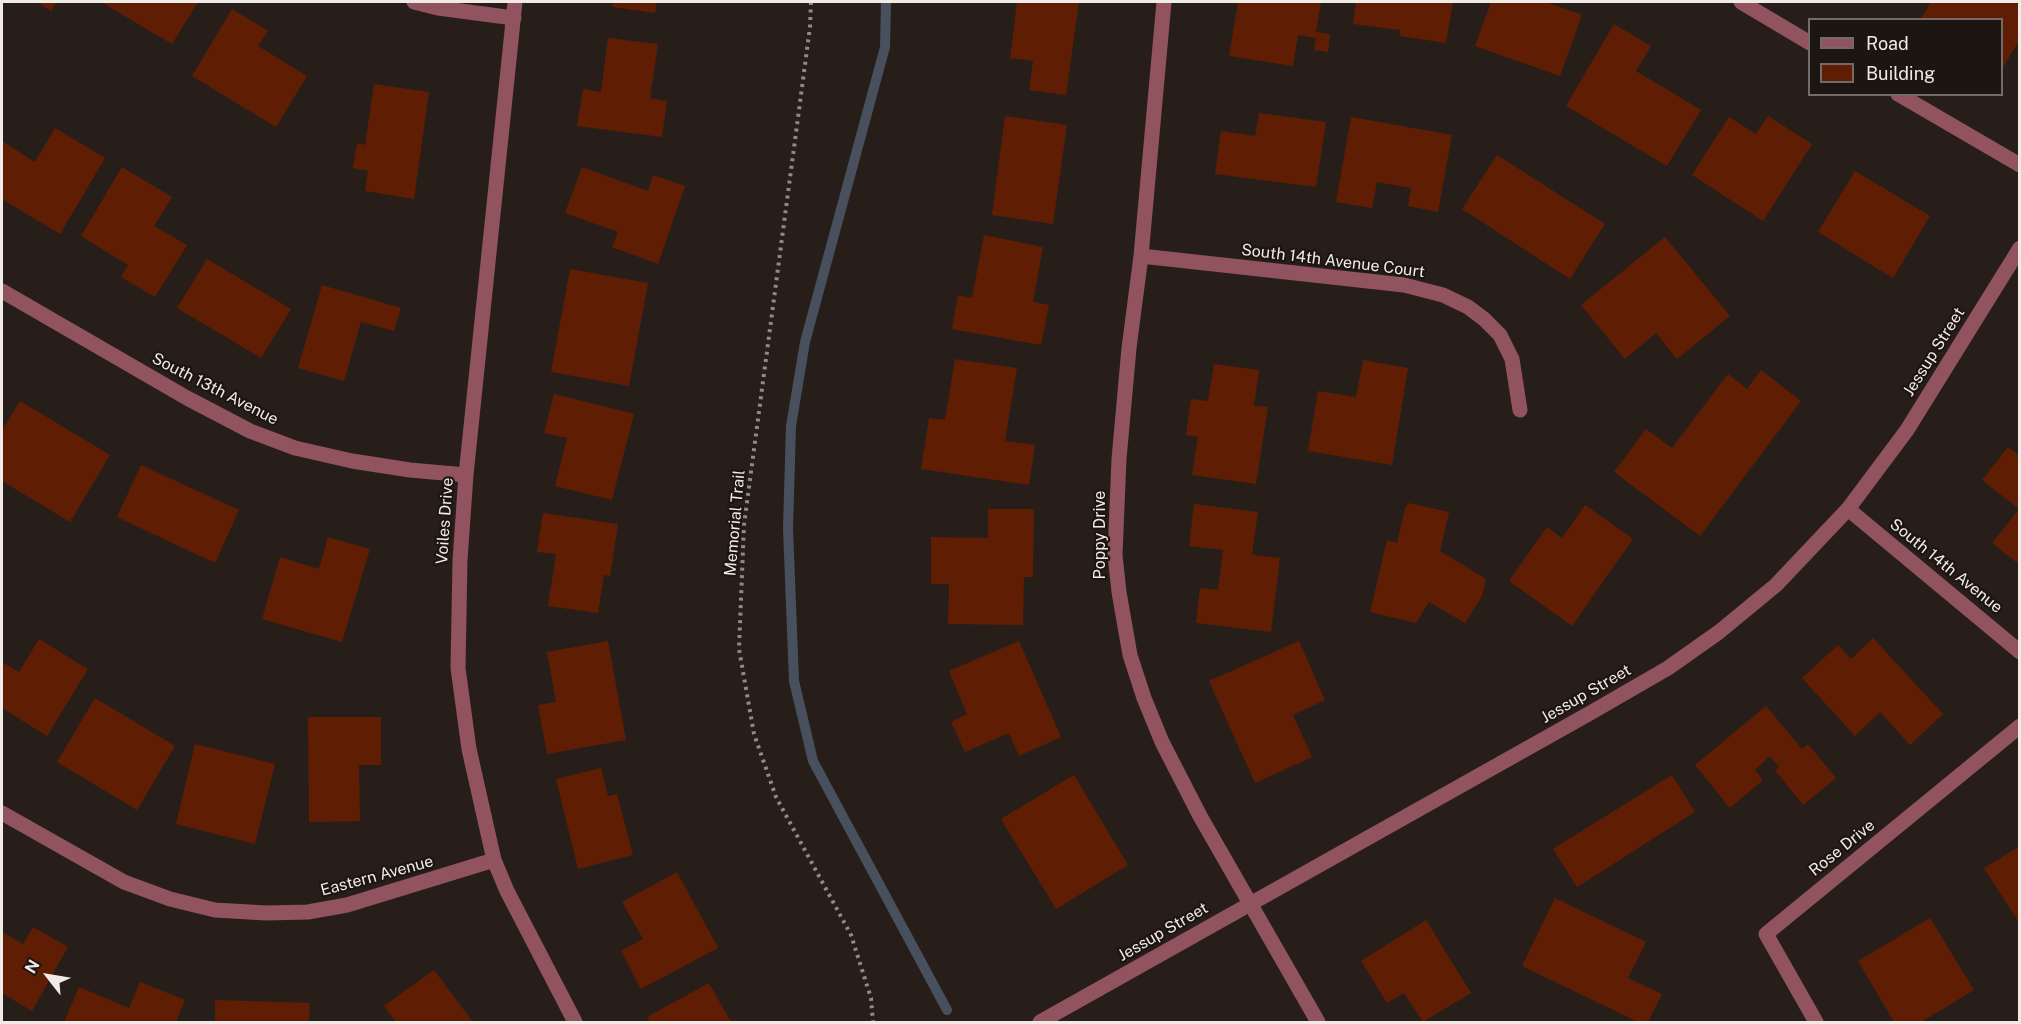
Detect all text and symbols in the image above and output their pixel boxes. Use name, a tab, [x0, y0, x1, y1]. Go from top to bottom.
legend	[1808, 18, 2003, 96]
text: Road	[1866, 33, 1909, 54]
text: Building	[1866, 63, 1935, 84]
street label: South 14th Avenue Court	[1240, 240, 1426, 282]
street label: Jessup Street	[1899, 304, 1969, 400]
street label: South 13th Avenue	[149, 349, 281, 429]
street label: Memorial Trail	[721, 469, 749, 577]
street label: Voiles Drive	[432, 477, 458, 565]
street label: Poppy Drive	[1090, 491, 1110, 579]
street label: South 14th Avenue	[1886, 515, 2006, 617]
street label: Jessup Street	[1537, 660, 1635, 728]
street label: Rose Drive	[1805, 816, 1879, 880]
street label: Eastern Avenue	[319, 852, 435, 900]
street label: Jessup Street	[1114, 898, 1212, 966]
north arrow	[18, 946, 78, 1006]
text: N	[21, 956, 44, 977]

